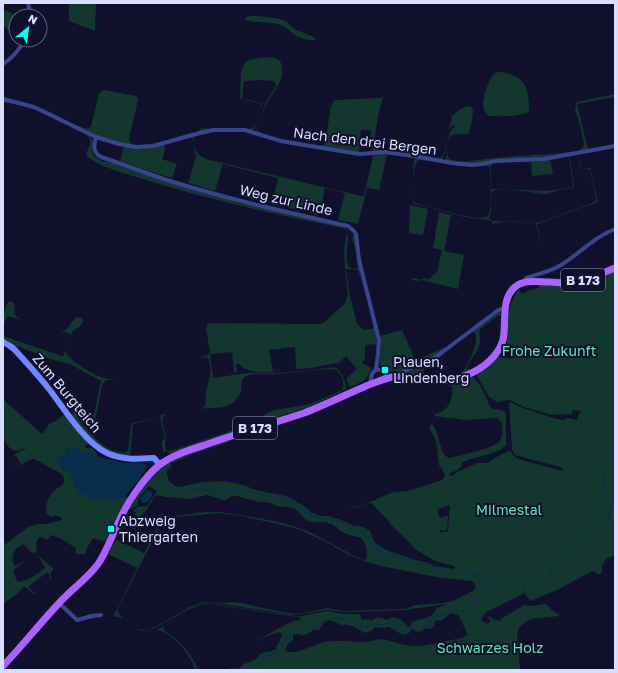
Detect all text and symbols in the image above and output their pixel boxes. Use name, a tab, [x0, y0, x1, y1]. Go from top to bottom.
north arrow	[8, 8, 48, 48]
text: N	[26, 11, 40, 27]
street label: Nach den drei Bergen	[292, 123, 438, 158]
street label: Weg zur Linde	[238, 181, 334, 218]
road number: B 173	[561, 269, 605, 291]
park label: Frohe Zukunft	[502, 342, 596, 359]
street label: Zum Burgteich	[29, 350, 105, 436]
place label: Plauen, Lindenberg	[393, 353, 469, 386]
marker: Plauen, Lindenberg	[380, 365, 390, 375]
road number: B 173	[233, 417, 277, 439]
park label: Milmestal	[476, 501, 542, 518]
place label: Abzweig Thiergarten	[119, 512, 198, 545]
marker: Abzweig Thiergarten	[106, 524, 116, 534]
park label: Schwarzes Holz	[437, 639, 543, 656]

